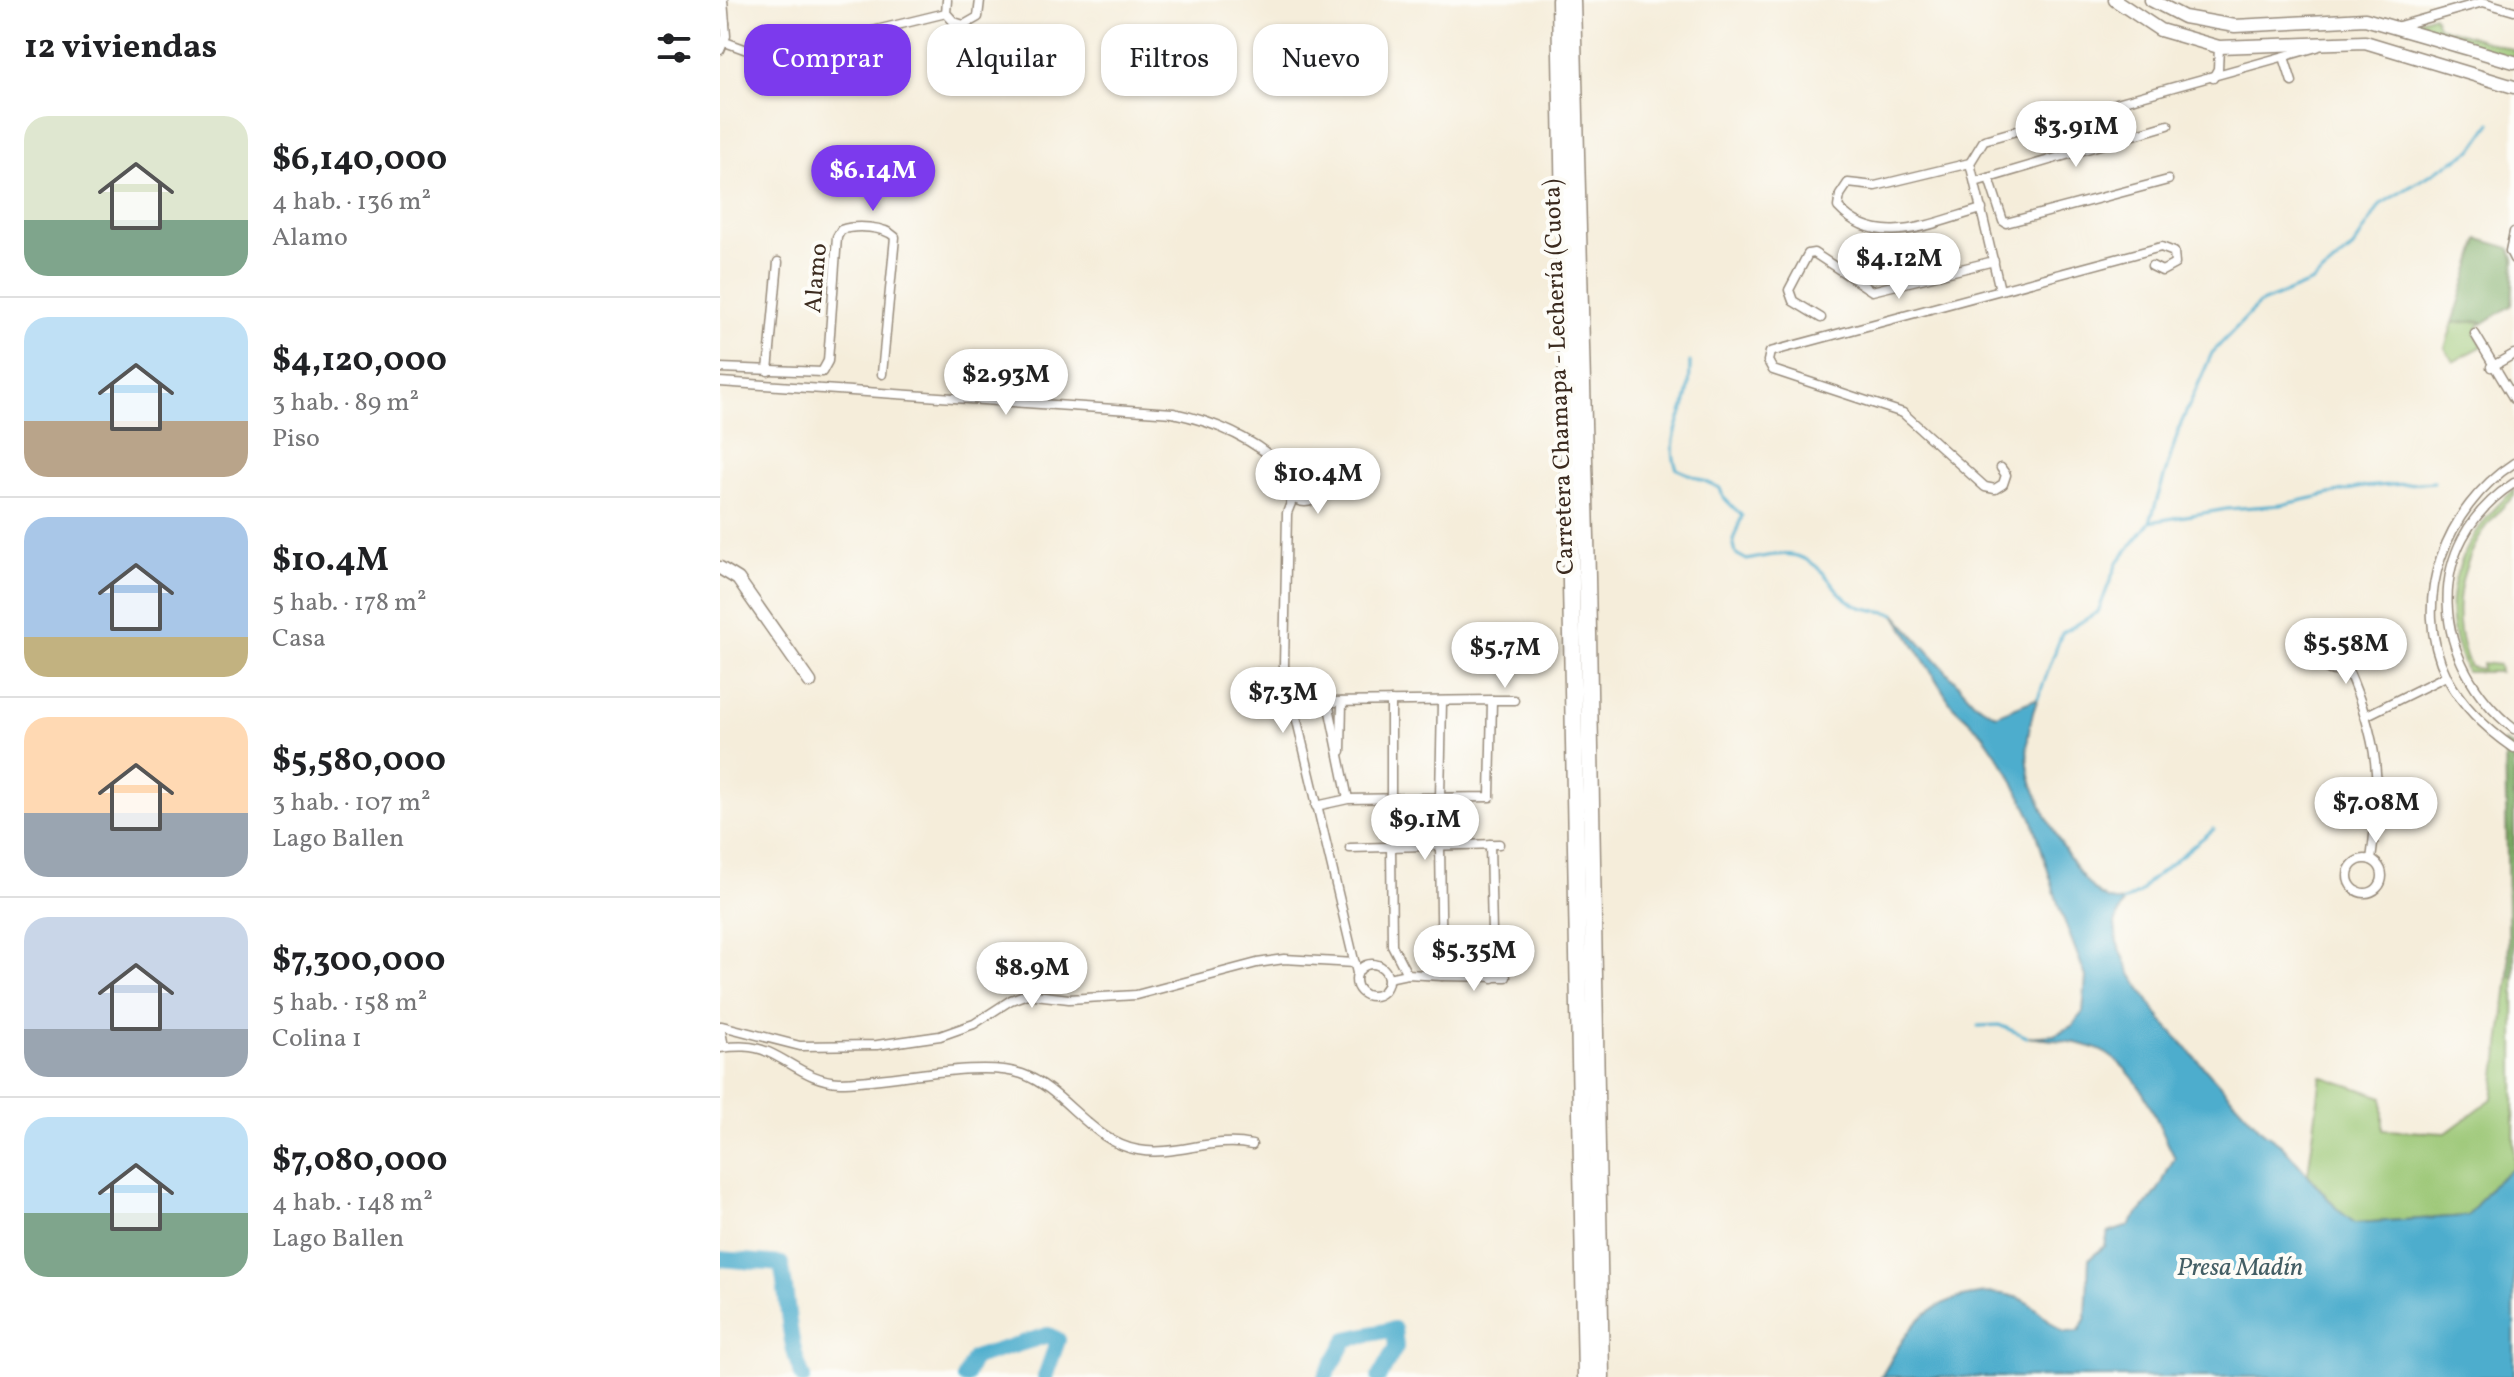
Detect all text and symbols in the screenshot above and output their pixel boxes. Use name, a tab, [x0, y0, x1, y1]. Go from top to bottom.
chip: Comprar	[744, 24, 911, 96]
chip: Alquilar	[927, 24, 1085, 96]
chip: Filtros	[1101, 24, 1237, 96]
chip: Nuevo	[1253, 24, 1388, 96]
text: 12 viviendas	[24, 25, 217, 72]
icon: filters	[652, 26, 696, 70]
pin: $3.91M	[2011, 101, 2141, 169]
text: $3.91M	[2033, 109, 2119, 145]
text: $6,140,000	[272, 137, 447, 184]
pin: $6.14M	[808, 145, 938, 213]
icon: home	[88, 148, 184, 244]
text: $6.14M	[829, 153, 917, 189]
street label: Carretera Chamapa - Lechería (Cuota)	[1536, 178, 1584, 575]
text: 4 hab. · 136 m²	[272, 184, 431, 220]
text: Alamo	[272, 220, 348, 256]
pin: $4.12M	[1834, 233, 1964, 301]
text: $4.12M	[1856, 241, 1942, 277]
street label: Alamo	[797, 242, 837, 315]
text: $4,120,000	[272, 338, 447, 385]
icon: home	[88, 349, 184, 445]
pin: $2.93M	[941, 349, 1071, 417]
text: $2.93M	[962, 357, 1050, 393]
text: 3 hab. · 89 m²	[272, 385, 419, 421]
text: Piso	[272, 421, 320, 457]
pin: $10.4M	[1253, 448, 1383, 516]
text: $10.4M	[1273, 456, 1363, 492]
text: $10.4M	[272, 538, 389, 585]
icon: home	[88, 549, 184, 645]
text: 5 hab. · 178 m²	[272, 585, 427, 621]
pin: $5.58M	[2281, 618, 2411, 686]
text: Casa	[272, 621, 326, 657]
pin: $5.7M	[1449, 622, 1561, 690]
text: $5.58M	[2303, 626, 2389, 662]
text: $5.7M	[1469, 630, 1541, 666]
pin: $7.3M	[1227, 667, 1339, 735]
text: $7.3M	[1248, 675, 1318, 711]
text: $5,580,000	[272, 738, 446, 785]
icon: home	[88, 749, 184, 845]
pin: $7.08M	[2311, 777, 2441, 845]
text: 3 hab. · 107 m²	[272, 785, 431, 821]
text: $7.08M	[2332, 785, 2420, 821]
pin: $9.1M	[1369, 794, 1481, 862]
text: $9.1M	[1389, 802, 1461, 838]
text: Lago Ballen	[272, 821, 404, 857]
pin: $5.35M	[1409, 925, 1539, 993]
text: $5.35M	[1432, 933, 1516, 969]
text: $7,300,000	[272, 938, 445, 985]
pin: $8.9M	[976, 942, 1088, 1010]
icon: home	[88, 949, 184, 1045]
text: $8.9M	[994, 950, 1070, 986]
text: 5 hab. · 158 m²	[272, 985, 427, 1021]
text: Colina 1	[272, 1021, 362, 1057]
text: $7,080,000	[272, 1138, 447, 1185]
icon: home	[88, 1149, 184, 1245]
text: 4 hab. · 148 m²	[272, 1185, 433, 1221]
text: Lago Ballen	[272, 1221, 404, 1257]
water label: Presa Madín	[2177, 1250, 2303, 1286]

